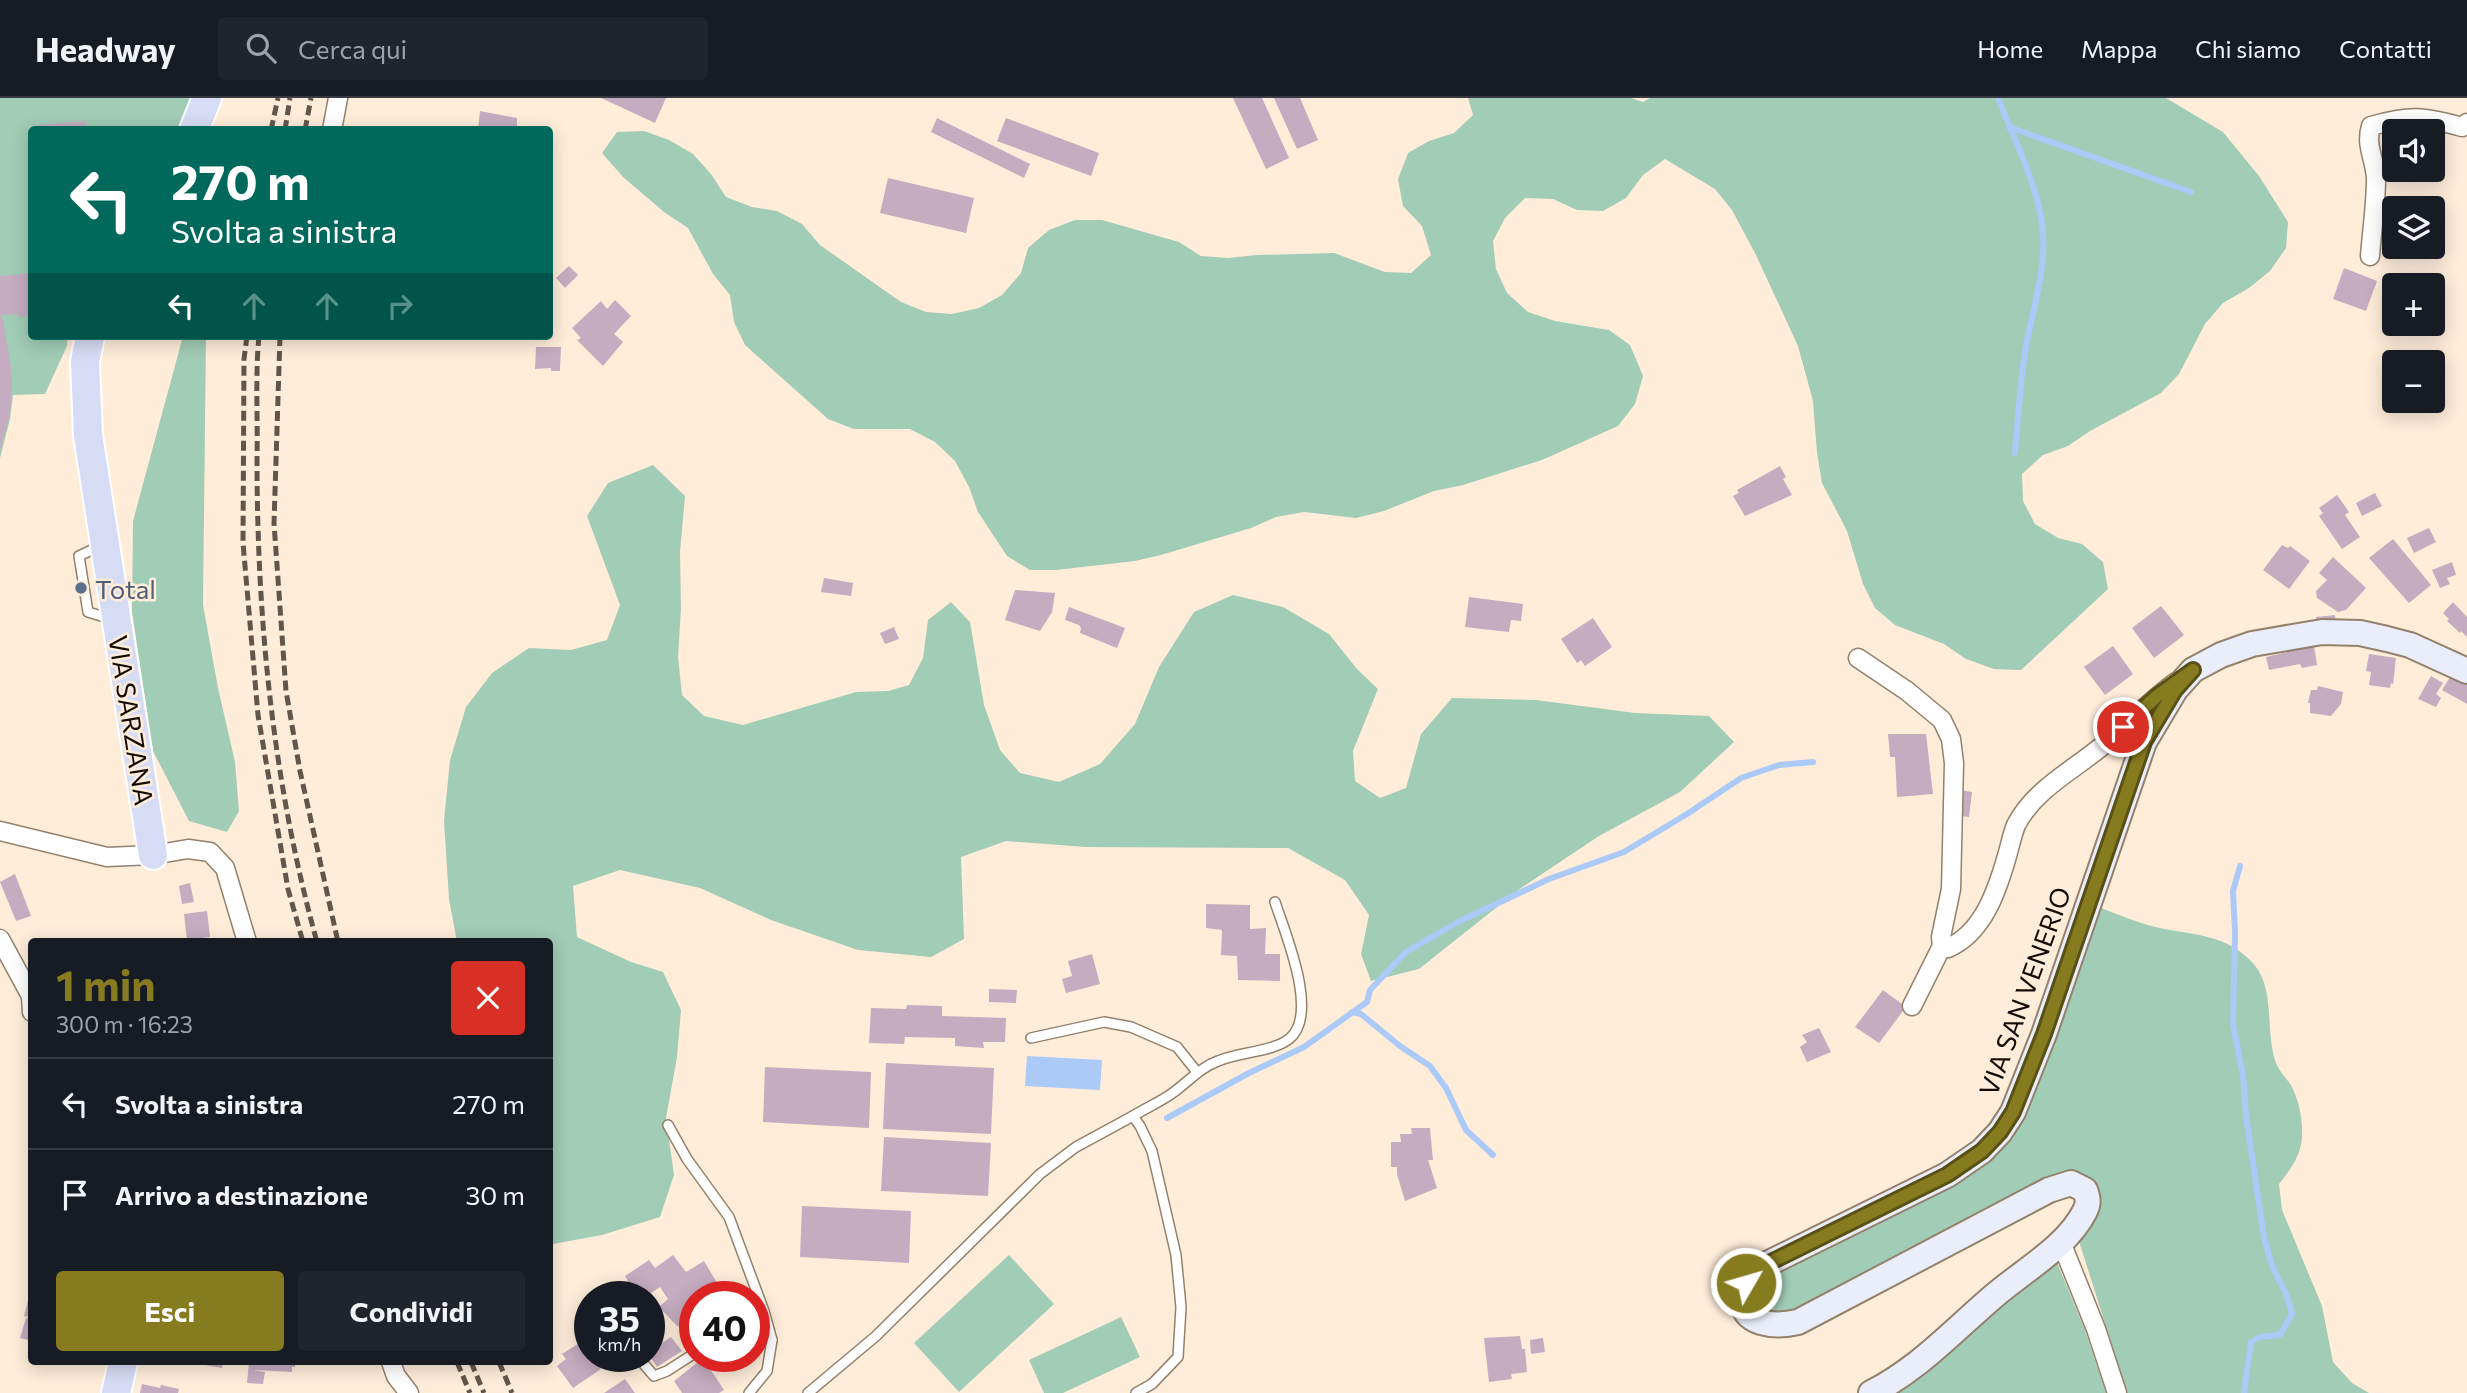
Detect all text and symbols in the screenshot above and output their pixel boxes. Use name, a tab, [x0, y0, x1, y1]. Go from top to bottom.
search box	[218, 17, 708, 80]
text: Headway	[35, 28, 176, 69]
icon: search	[242, 29, 280, 67]
text: Cerca qui	[298, 33, 407, 64]
text: Home	[1977, 34, 2043, 63]
text: Mappa	[2081, 34, 2157, 63]
text: Chi siamo	[2195, 34, 2301, 63]
text: Contatti	[2339, 34, 2432, 63]
map controls	[2382, 119, 2445, 413]
button: sound	[2382, 119, 2445, 182]
text: 270 m	[171, 150, 310, 210]
icon: left	[56, 154, 147, 245]
button: layers	[2382, 196, 2445, 259]
text: Svolta a sinistra	[171, 210, 397, 250]
button: +	[2382, 273, 2445, 336]
icon: left	[162, 287, 200, 325]
icon: ahead	[235, 287, 273, 325]
icon: ahead	[308, 287, 346, 325]
icon: right	[381, 287, 419, 325]
button: −	[2382, 350, 2445, 413]
place label: Total	[95, 573, 156, 604]
marker: Total	[73, 580, 89, 596]
street label: VIA SARZANA	[103, 633, 161, 807]
pin	[2093, 697, 2153, 757]
icon: arrive	[2104, 708, 2142, 746]
street label: VIA SAN VENERIO	[1972, 882, 2076, 1100]
text: 1 min	[56, 958, 156, 1010]
button: close	[451, 961, 525, 1035]
text: 300 m · 16:23	[56, 1010, 193, 1038]
icon: left	[56, 1085, 94, 1123]
text: Svolta a sinistra	[115, 1088, 303, 1119]
text: 270 m	[452, 1088, 525, 1119]
icon: arrive	[56, 1176, 94, 1214]
text: Arrivo a destinazione	[115, 1179, 368, 1210]
text: 30 m	[466, 1179, 525, 1210]
position arrow	[1709, 1246, 1783, 1320]
button: Esci	[56, 1271, 284, 1351]
button: Condividi	[298, 1271, 525, 1351]
speed limit sign: 40	[679, 1281, 770, 1372]
text: 35	[599, 1296, 640, 1339]
text: km/h	[598, 1333, 641, 1355]

